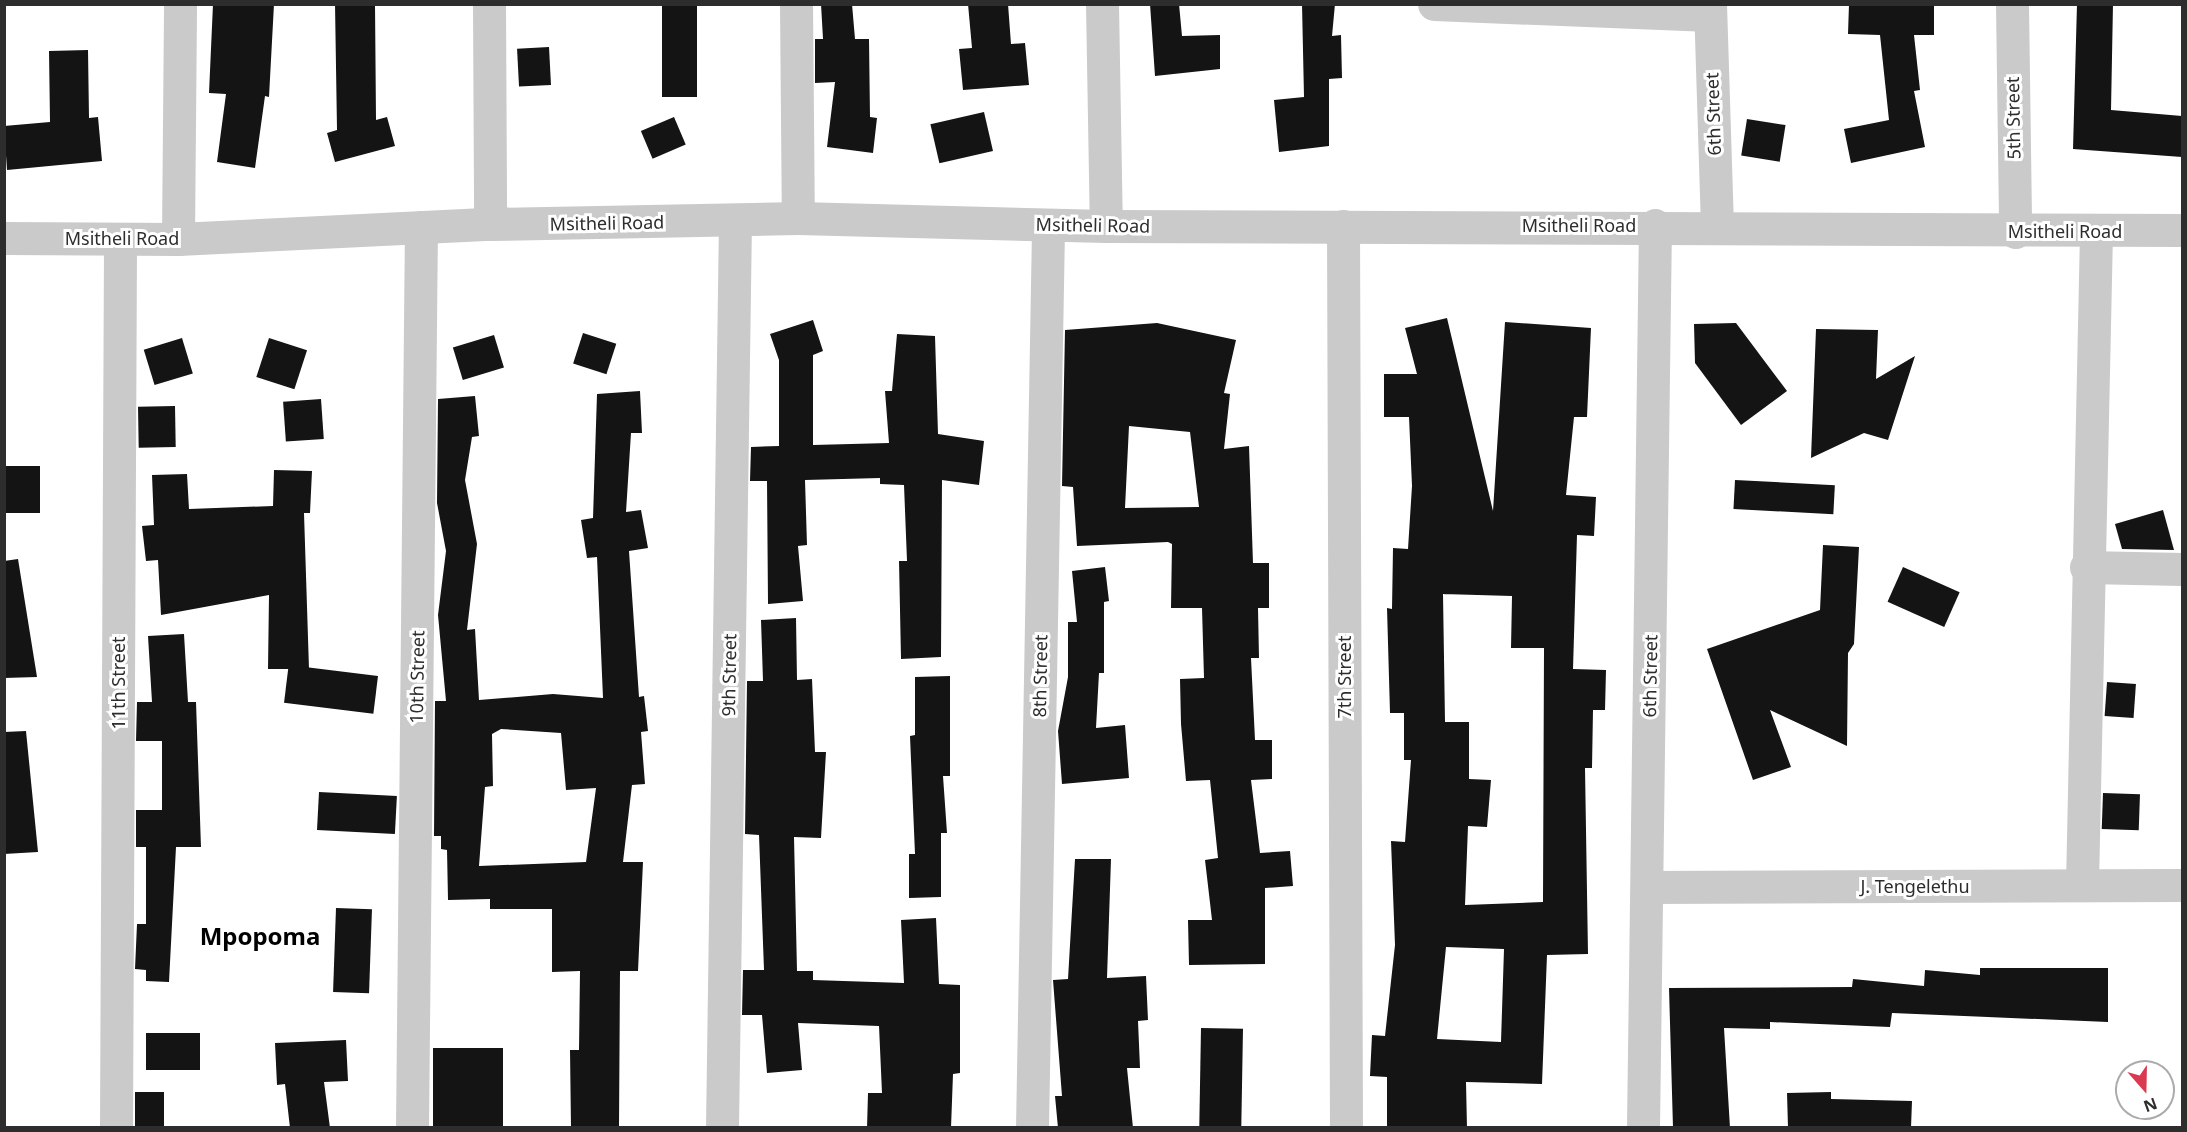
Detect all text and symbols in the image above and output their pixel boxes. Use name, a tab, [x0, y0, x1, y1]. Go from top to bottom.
street label: 6th Street	[1701, 72, 1725, 156]
street label: 5th Street	[2001, 76, 2025, 160]
street label: Msitheli Road	[550, 211, 664, 235]
street label: Msitheli Road	[1036, 213, 1150, 237]
street label: Msitheli Road	[1522, 214, 1636, 236]
street label: Msitheli Road	[2008, 220, 2122, 242]
street label: Msitheli Road	[65, 227, 179, 249]
street label: 10th Street	[405, 630, 429, 724]
street label: 9th Street	[717, 633, 741, 717]
street label: 8th Street	[1028, 634, 1052, 718]
street label: 6th Street	[1638, 634, 1662, 718]
street label: 11th Street	[107, 636, 129, 730]
street label: 7th Street	[1333, 636, 1355, 718]
street label: J. Tengelethu	[1860, 875, 1970, 897]
district label: Mpopoma	[200, 922, 320, 950]
north arrow	[2115, 1060, 2175, 1120]
text: N	[2141, 1092, 2160, 1118]

